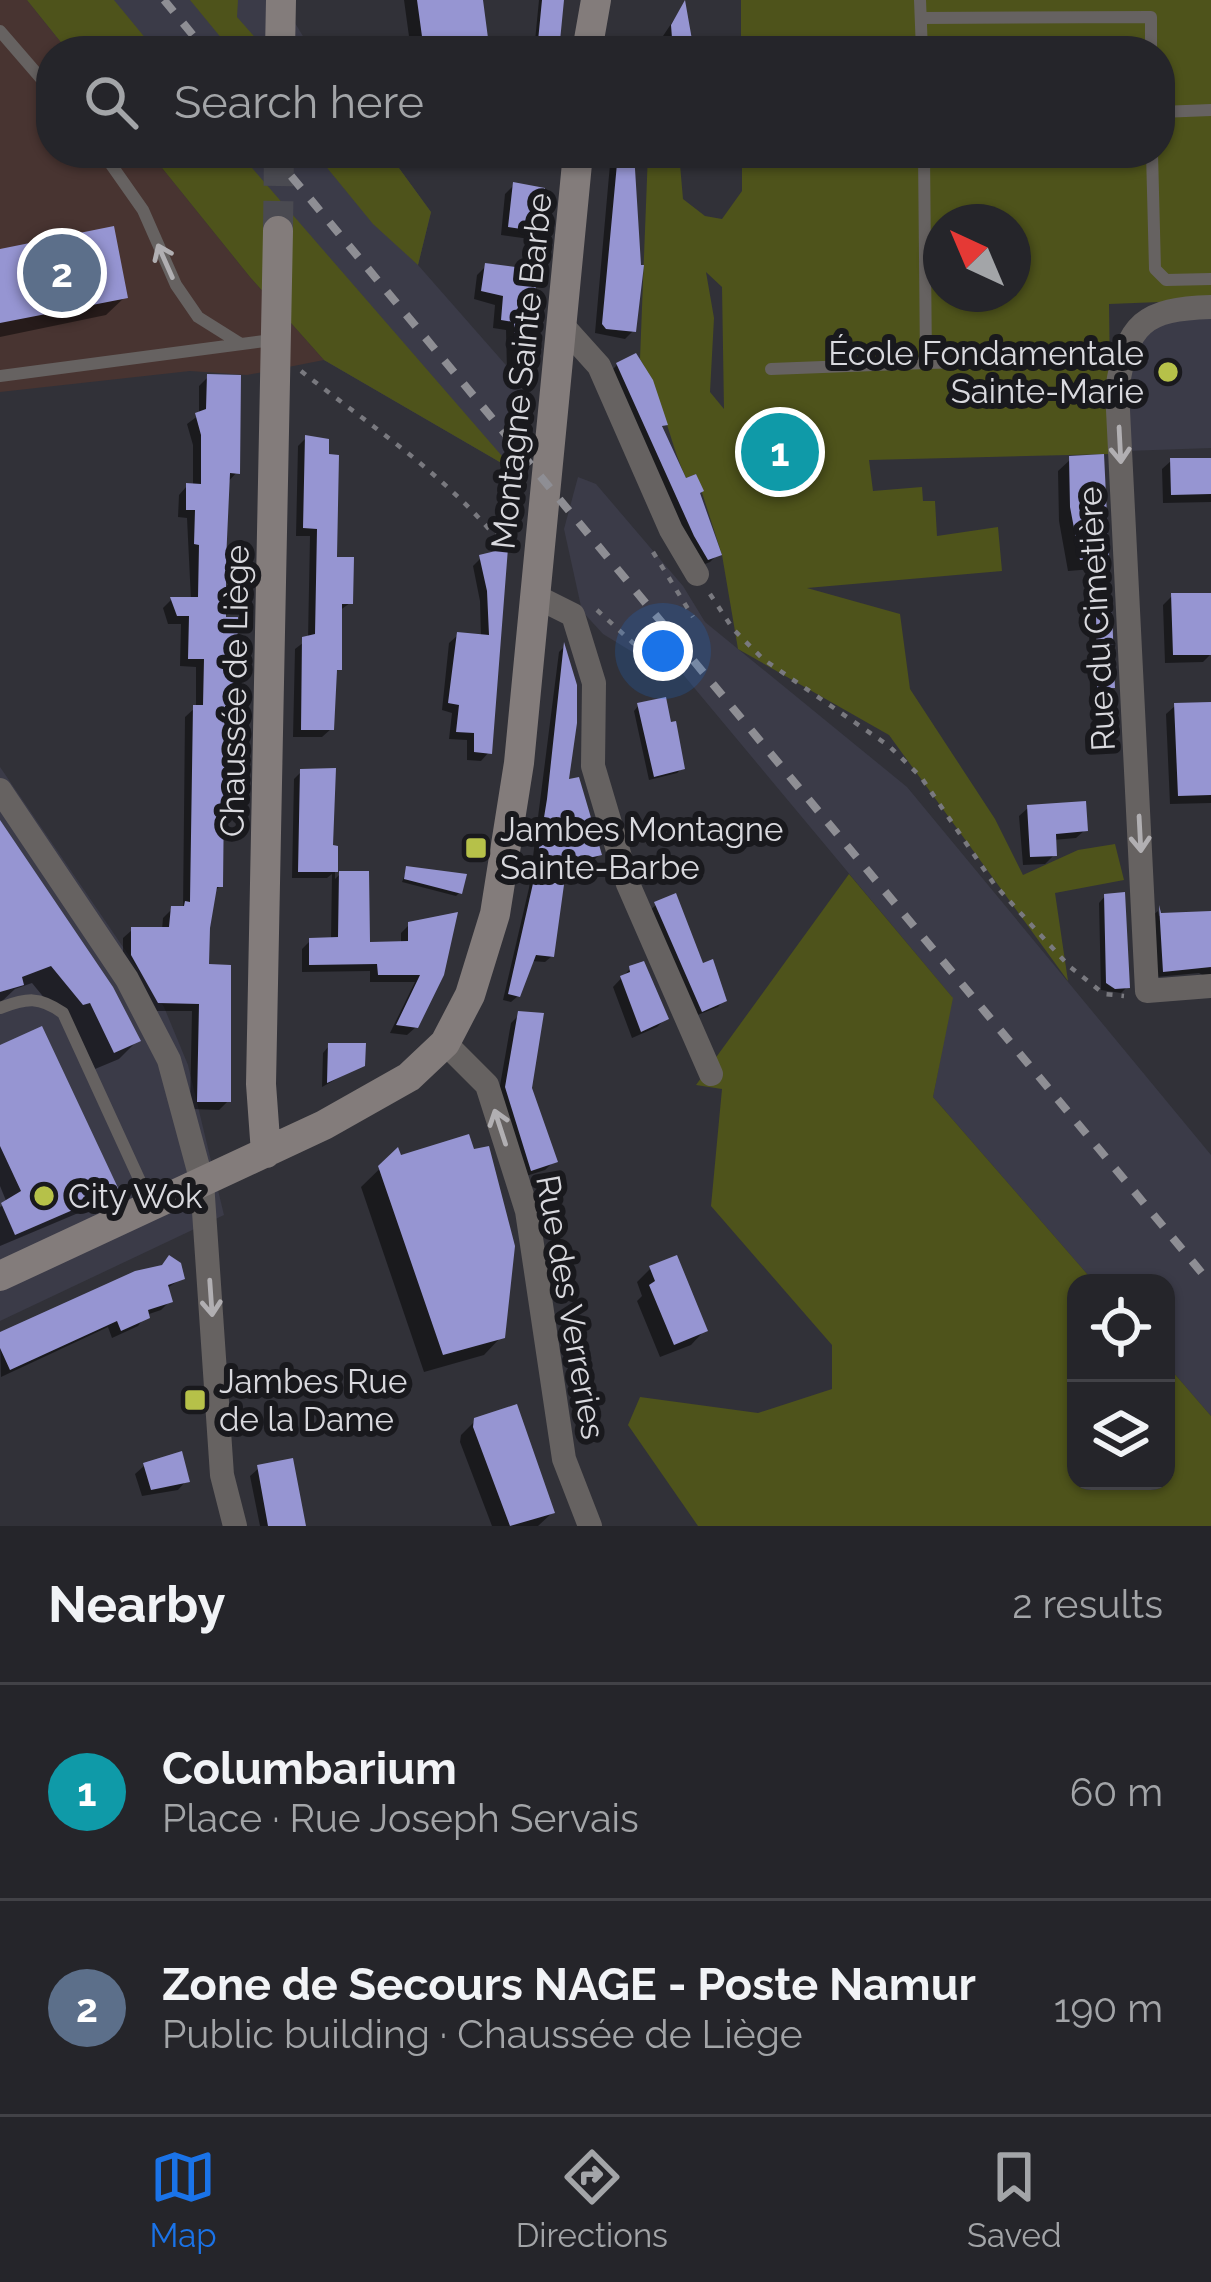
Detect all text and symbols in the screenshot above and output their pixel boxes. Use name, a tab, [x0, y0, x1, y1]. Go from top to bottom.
search box	[36, 36, 1175, 168]
icon: search	[78, 69, 144, 135]
text: Search here	[174, 76, 424, 129]
street label: Montagne Sainte Barbe	[483, 191, 560, 551]
north arrow	[923, 204, 1031, 312]
pin: 2	[23, 228, 101, 318]
one-way arrow	[153, 244, 175, 280]
place label: École Fondamentale Sainte-Marie	[828, 334, 1144, 411]
marker: École Fondamentale Sainte-Marie	[1155, 359, 1181, 385]
pin: 1	[741, 407, 819, 497]
one-way arrow	[1109, 425, 1132, 464]
street label: Rue du Cimetière	[1070, 486, 1123, 752]
street label: Chaussée de Liège	[212, 544, 257, 838]
your location	[633, 621, 693, 681]
place label: Jambes Montagne Sainte-Barbe	[500, 810, 783, 887]
one-way arrow	[1128, 814, 1151, 853]
marker: Jambes Montagne Sainte-Barbe	[463, 835, 489, 861]
one-way arrow	[488, 1109, 510, 1147]
street label: Rue des Verreries	[528, 1172, 613, 1442]
place label: City Wok	[68, 1177, 203, 1216]
marker: City Wok	[31, 1183, 57, 1209]
map controls	[1067, 1274, 1175, 1490]
button: locate	[1067, 1274, 1175, 1382]
one-way arrow	[200, 1278, 223, 1317]
place label: Jambes Rue de la Dame	[219, 1362, 407, 1439]
button: layers	[1067, 1382, 1175, 1490]
marker: Jambes Rue de la Dame	[182, 1387, 208, 1413]
text: Nearby	[48, 1574, 225, 1634]
text: 2 results	[1012, 1581, 1163, 1627]
text: Columbarium	[162, 1742, 457, 1795]
text: 1	[77, 1769, 97, 1815]
text: 60 m	[1070, 1769, 1163, 1815]
text: Place · Rue Joseph Servais	[162, 1795, 639, 1841]
text: Zone de Secours NAGE - Poste Namur	[162, 1958, 976, 2011]
text: 2	[76, 1985, 98, 2031]
text: 190 m	[1054, 1985, 1163, 2031]
text: Public building · Chaussée de Liège	[162, 2011, 803, 2057]
tab: Map	[150, 2144, 217, 2255]
tab: Directions	[516, 2144, 668, 2255]
tab: Saved	[967, 2144, 1061, 2255]

